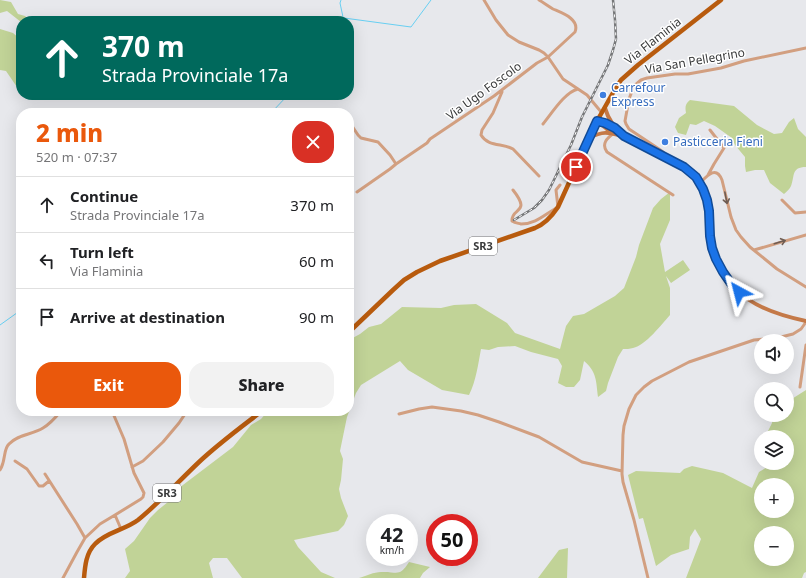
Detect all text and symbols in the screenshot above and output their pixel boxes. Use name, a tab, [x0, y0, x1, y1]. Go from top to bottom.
street label: Via Flaminia	[621, 13, 685, 68]
text: 370 m	[102, 27, 185, 65]
icon: ahead	[36, 32, 88, 84]
street label: Via San Pellegrino	[644, 43, 746, 78]
street label: Via Ugo Foscolo	[443, 57, 525, 124]
text: Strada Provinciale 17a	[102, 63, 288, 87]
place label: Carrefour Express	[611, 79, 666, 110]
marker: Carrefour Express	[598, 90, 608, 100]
text: 2 min	[36, 116, 103, 149]
button: close	[292, 121, 334, 163]
place label: Pasticceria Fieni	[673, 133, 763, 150]
marker: Pasticceria Fieni	[660, 137, 670, 147]
text: 520 m · 07:37	[36, 148, 117, 166]
pin	[559, 150, 593, 184]
icon: arrive	[565, 156, 587, 178]
text: Continue	[70, 186, 138, 206]
one-way arrow	[722, 191, 730, 204]
icon: ahead	[36, 194, 58, 216]
text: 370 m	[290, 195, 334, 215]
text: Strada Provinciale 17a	[70, 206, 205, 224]
road number: SR3	[469, 237, 497, 255]
one-way arrow	[773, 238, 786, 245]
text: Turn left	[70, 242, 134, 262]
icon: left	[36, 250, 58, 272]
text: 60 m	[299, 251, 334, 271]
text: Via Flaminia	[70, 262, 143, 280]
position arrow	[718, 271, 760, 313]
icon: arrive	[36, 306, 58, 328]
text: Arrive at destination	[70, 307, 225, 327]
text: 90 m	[299, 307, 334, 327]
map controls	[754, 334, 794, 566]
button: sound	[754, 334, 794, 374]
button: Exit	[36, 362, 181, 408]
button: Share	[189, 362, 334, 408]
button: search	[754, 382, 794, 422]
button: layers	[754, 430, 794, 470]
button: +	[754, 478, 794, 518]
road number: SR3	[153, 484, 181, 502]
speed limit sign: 50	[426, 514, 478, 566]
text: 42	[381, 521, 403, 548]
button: −	[754, 526, 794, 566]
text: km/h	[380, 543, 404, 557]

